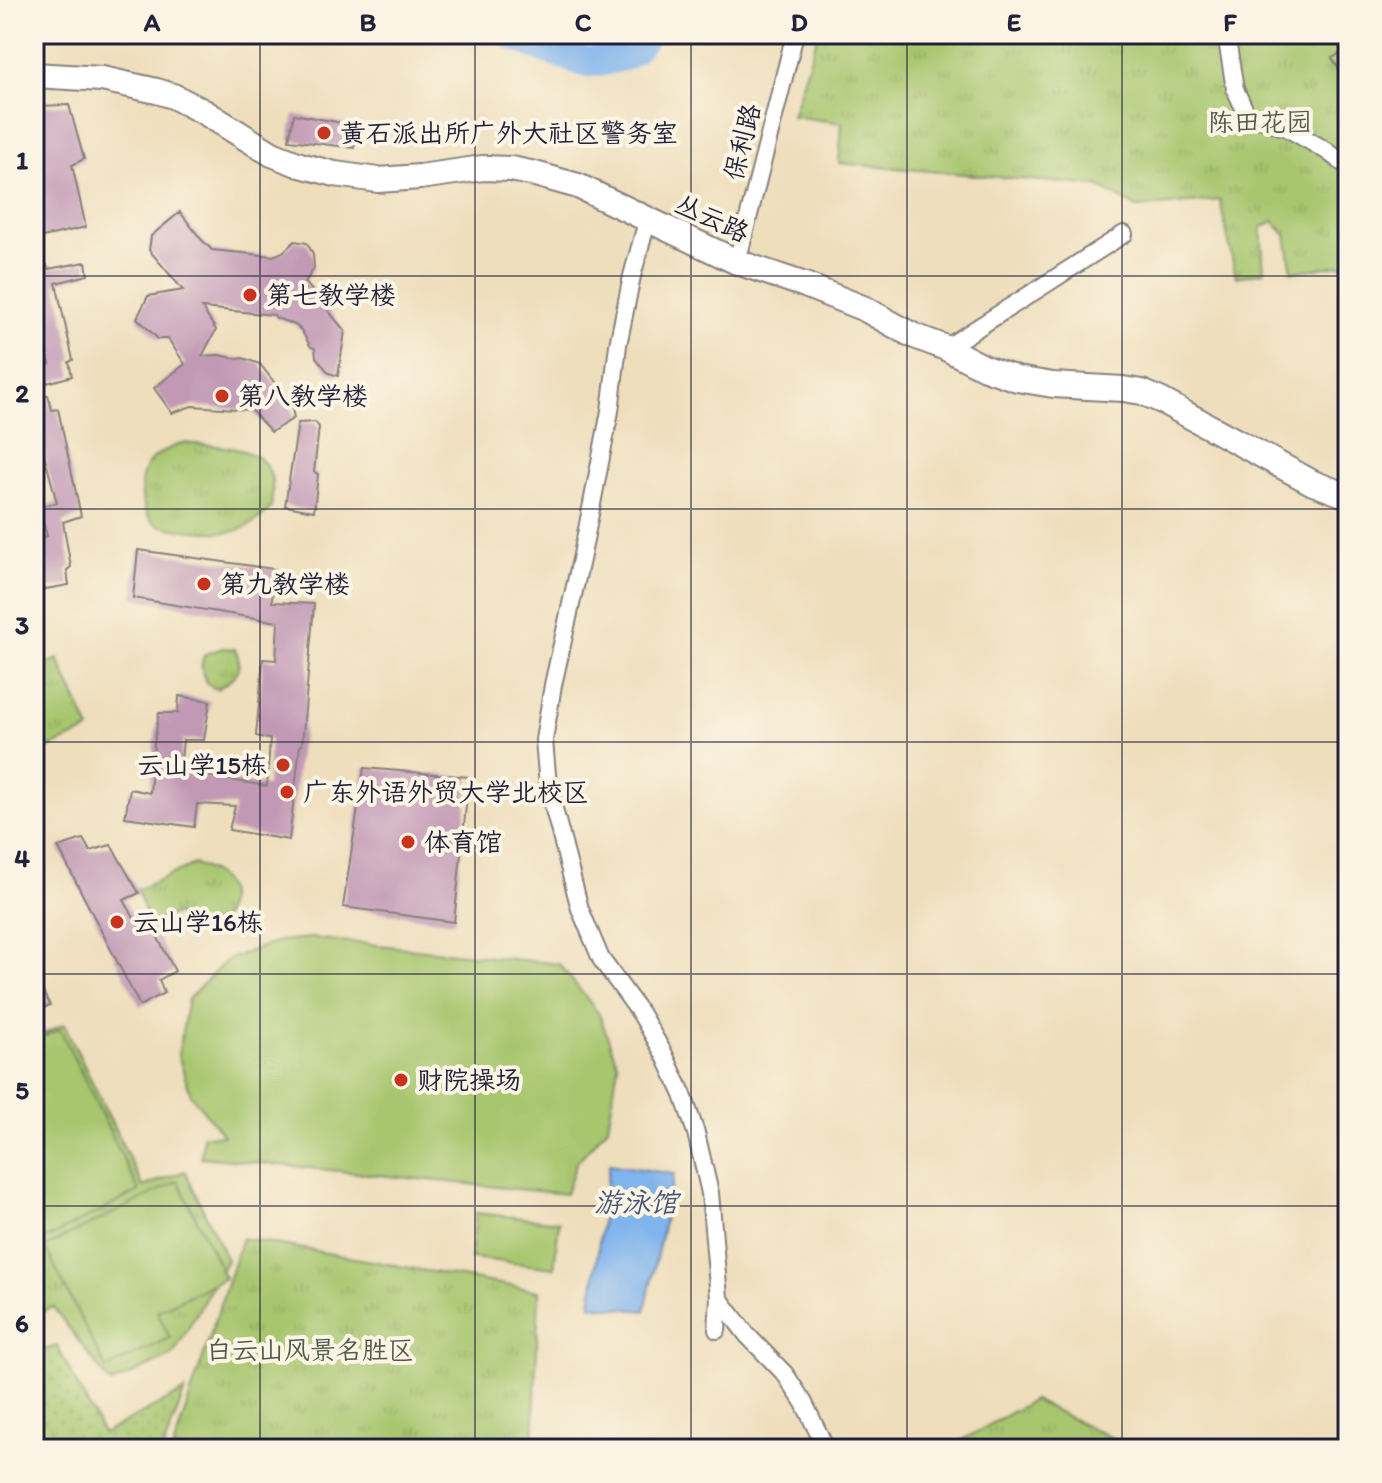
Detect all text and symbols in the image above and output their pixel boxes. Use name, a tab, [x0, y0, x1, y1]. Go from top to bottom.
text: A	[143, 6, 161, 38]
text: B	[360, 6, 377, 38]
text: C	[575, 6, 592, 38]
text: D	[790, 6, 808, 38]
text: E	[1007, 6, 1021, 38]
text: F	[1223, 6, 1237, 38]
street label: 保利路	[717, 100, 767, 184]
park label: 陈田花园	[1208, 106, 1312, 138]
place label: 黄石派出所广外大社区警务室	[340, 117, 678, 149]
marker: 黄石派出所广外大社区警务室	[315, 124, 333, 142]
text: 1	[16, 144, 28, 176]
street label: 丛云路	[670, 187, 754, 249]
place label: 第七教学楼	[266, 279, 396, 311]
marker: 第七教学楼	[241, 286, 259, 304]
text: 2	[15, 377, 29, 409]
place label: 第八教学楼	[238, 380, 368, 412]
marker: 第八教学楼	[213, 387, 231, 405]
place label: 第九教学楼	[220, 568, 350, 600]
marker: 第九教学楼	[195, 575, 213, 593]
text: 3	[15, 609, 29, 641]
place label: 云山学15栋	[137, 749, 267, 781]
marker: 云山学15栋	[274, 756, 292, 774]
place label: 广东外语外贸大学北校区	[303, 776, 589, 808]
marker: 广东外语外贸大学北校区	[278, 783, 296, 801]
place label: 体育馆	[424, 826, 502, 858]
marker: 体育馆	[399, 833, 417, 851]
text: 4	[14, 842, 30, 874]
place label: 云山学16栋	[133, 906, 263, 938]
marker: 云山学16栋	[108, 913, 126, 931]
place label: 财院操场	[417, 1064, 521, 1096]
marker: 财院操场	[392, 1071, 410, 1089]
text: 5	[15, 1074, 29, 1106]
water label: 游泳馆	[594, 1185, 682, 1219]
text: 6	[15, 1307, 29, 1339]
park label: 白云山风景名胜区	[206, 1334, 414, 1366]

